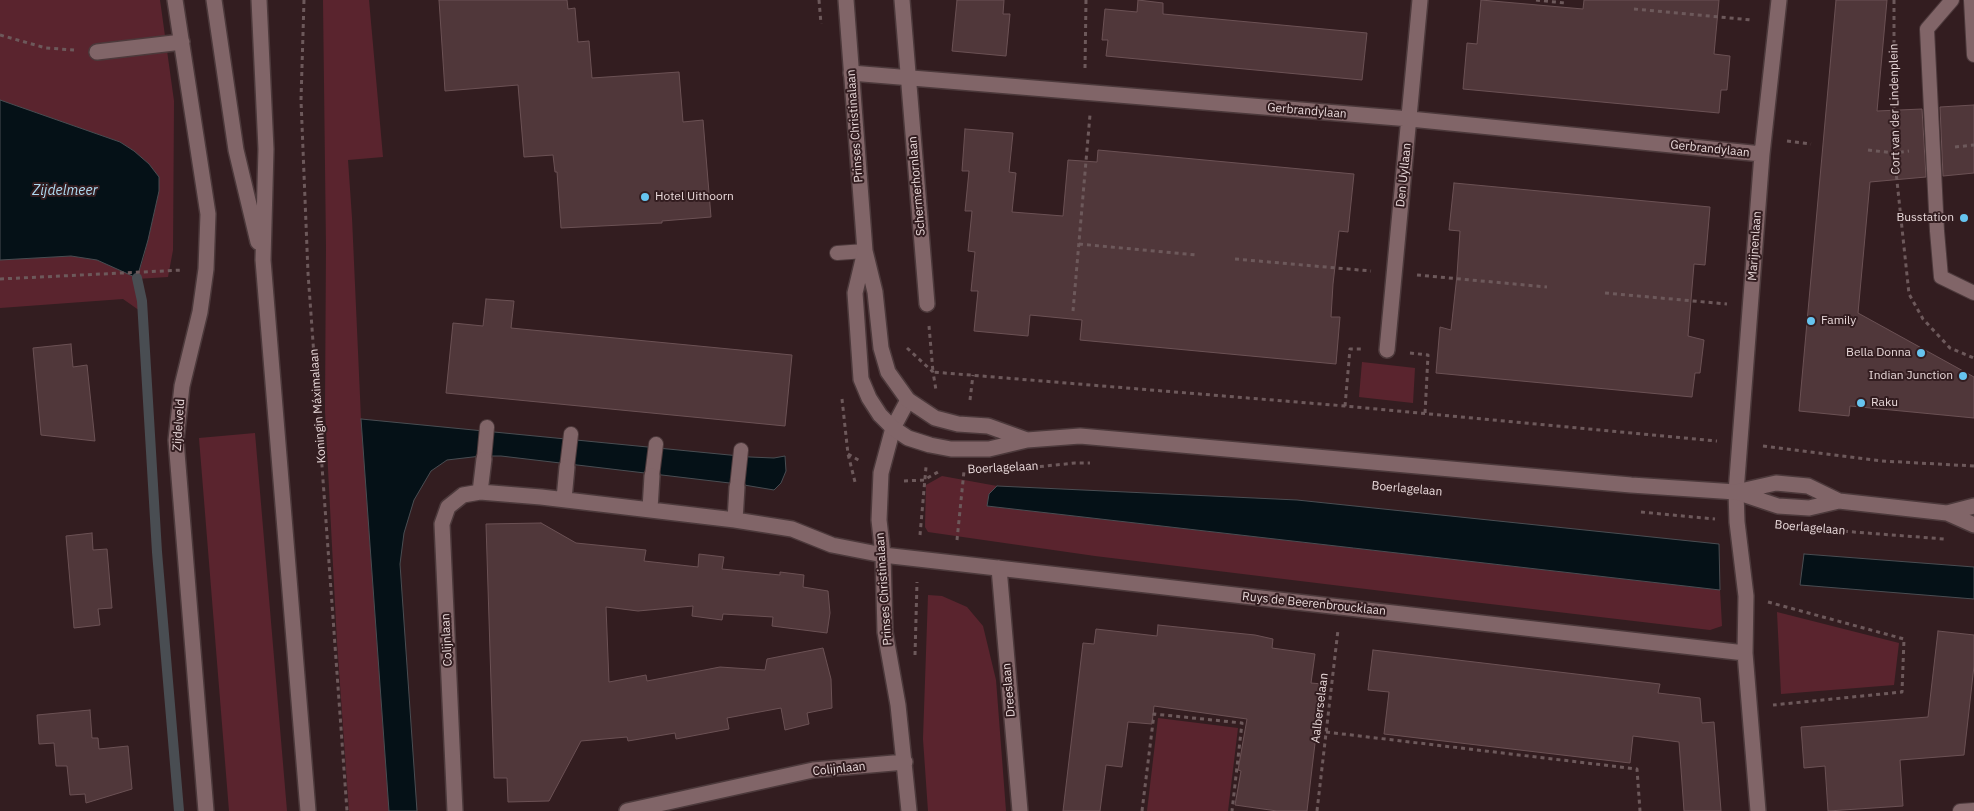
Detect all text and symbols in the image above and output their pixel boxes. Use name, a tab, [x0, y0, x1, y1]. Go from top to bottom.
street label: Cort van der Lindenplein	[1887, 43, 1903, 175]
street label: Prinses Christinalaan	[844, 69, 866, 183]
street label: Gerbrandylaan	[1267, 100, 1347, 122]
street label: Schermerhornlaan	[905, 136, 929, 236]
street label: Gerbrandylaan	[1670, 138, 1750, 160]
street label: Den Uyllaan	[1393, 142, 1415, 208]
water label: Zijdelmeer	[32, 183, 98, 199]
place label: Hotel Uithoorn	[655, 190, 734, 204]
marker: Hotel Uithoorn	[639, 191, 651, 203]
street label: Marijnenlaan	[1745, 211, 1765, 281]
place label: Busstation	[1896, 211, 1954, 225]
marker: Busstation	[1958, 212, 1970, 224]
place label: Family	[1821, 314, 1856, 328]
marker: Family	[1805, 315, 1817, 327]
place label: Bella Donna	[1846, 346, 1911, 360]
marker: Bella Donna	[1915, 347, 1927, 359]
street label: Koningin Máximalaan	[307, 348, 329, 464]
place label: Indian Junction	[1869, 369, 1953, 383]
marker: Indian Junction	[1957, 370, 1969, 382]
place label: Raku	[1871, 396, 1898, 410]
marker: Raku	[1855, 397, 1867, 409]
street label: Zijdelveld	[170, 398, 188, 452]
street label: Boerlagelaan	[967, 459, 1039, 477]
street label: Boerlagelaan	[1371, 479, 1443, 499]
street label: Boerlagelaan	[1774, 518, 1846, 538]
street label: Prinses Christinalaan	[873, 532, 895, 646]
street label: Ruys de Beerenbroucklaan	[1241, 589, 1387, 619]
street label: Colijnlaan	[438, 613, 456, 667]
street label: Dreeslaan	[999, 662, 1019, 718]
street label: Aalberselaan	[1309, 672, 1331, 744]
street label: Colijnlaan	[812, 759, 866, 779]

